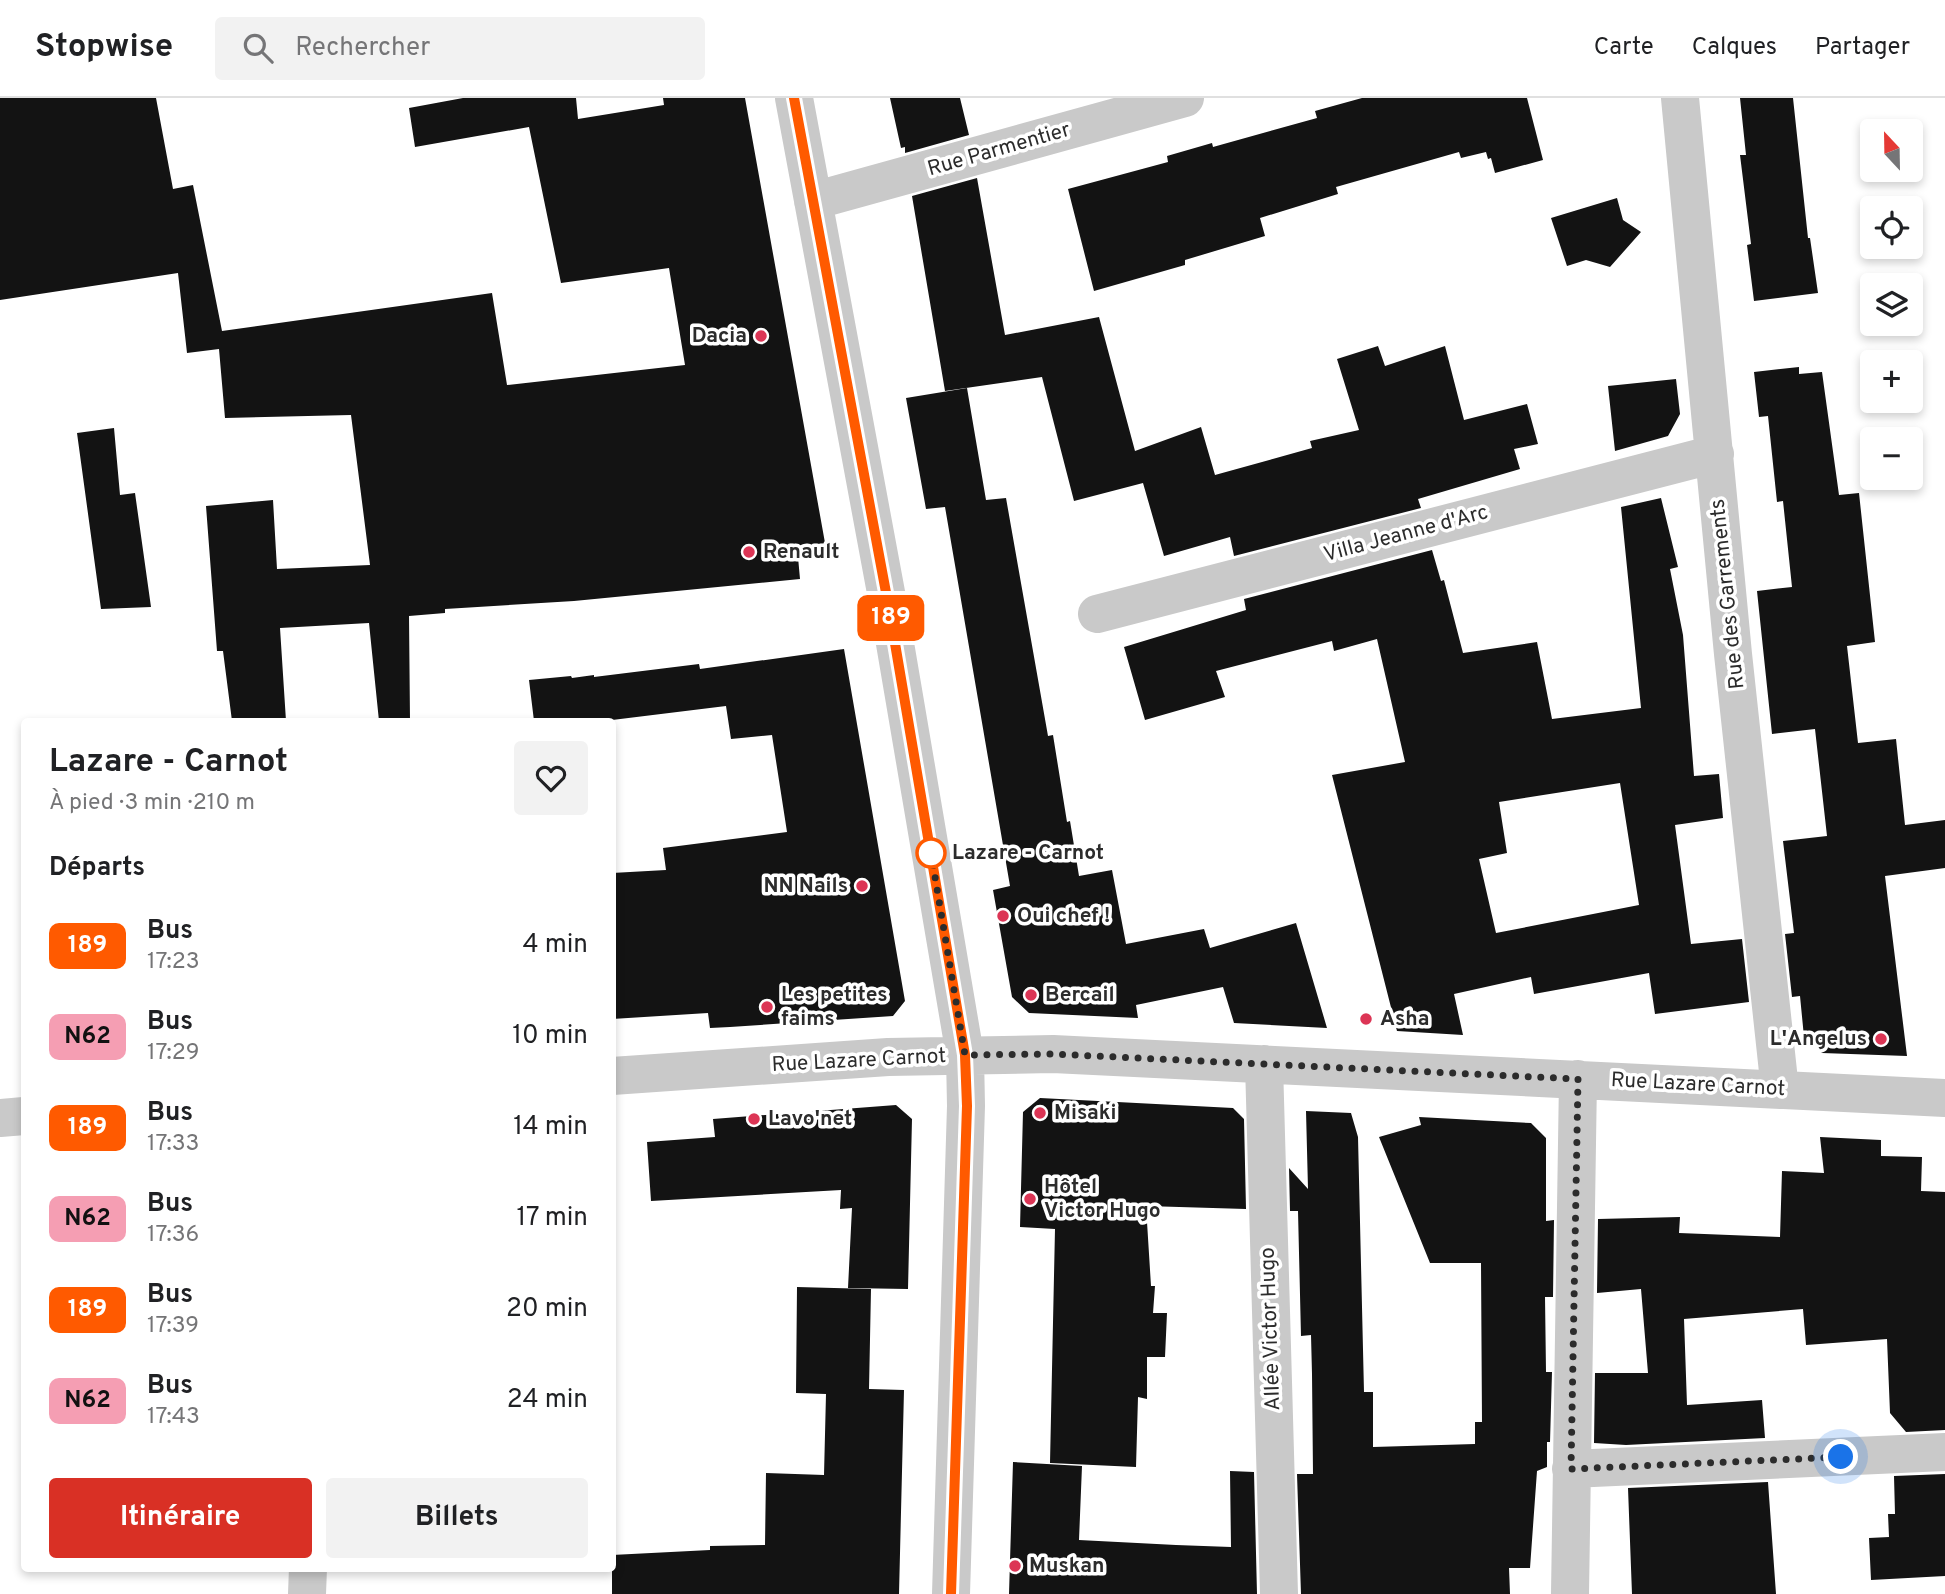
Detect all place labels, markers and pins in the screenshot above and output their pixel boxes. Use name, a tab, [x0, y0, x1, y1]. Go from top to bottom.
place label: Dacia	[692, 323, 747, 350]
marker: Dacia	[753, 328, 769, 344]
place label: Renault	[763, 539, 840, 566]
marker: Renault	[741, 544, 757, 560]
marker: Lazare - Carnot	[916, 838, 946, 868]
place label: Lazare - Carnot	[952, 840, 1104, 867]
place label: NN Nails	[763, 873, 848, 900]
marker: NN Nails	[854, 878, 870, 894]
place label: Oui chef !	[1017, 903, 1110, 930]
marker: Oui chef !	[995, 908, 1011, 924]
place label: Les petites faims	[781, 982, 888, 1033]
place label: Bercail	[1045, 982, 1115, 1009]
marker: Bercail	[1023, 987, 1039, 1003]
marker: Les petites faims	[759, 999, 775, 1015]
place label: Asha	[1380, 1006, 1429, 1033]
marker: Asha	[1358, 1011, 1374, 1027]
place label: L'Angelus	[1770, 1026, 1867, 1053]
marker: L'Angelus	[1873, 1031, 1889, 1047]
place label: Misaki	[1054, 1100, 1116, 1127]
marker: Misaki	[1032, 1105, 1048, 1121]
place label: Lavo'net	[768, 1106, 852, 1133]
marker: Lavo'net	[746, 1111, 762, 1127]
place label: Hôtel Victor Hugo	[1044, 1174, 1161, 1225]
marker: Hôtel Victor Hugo	[1022, 1191, 1038, 1207]
place label: Muskan	[1029, 1553, 1104, 1580]
marker: Muskan	[1007, 1558, 1023, 1574]

